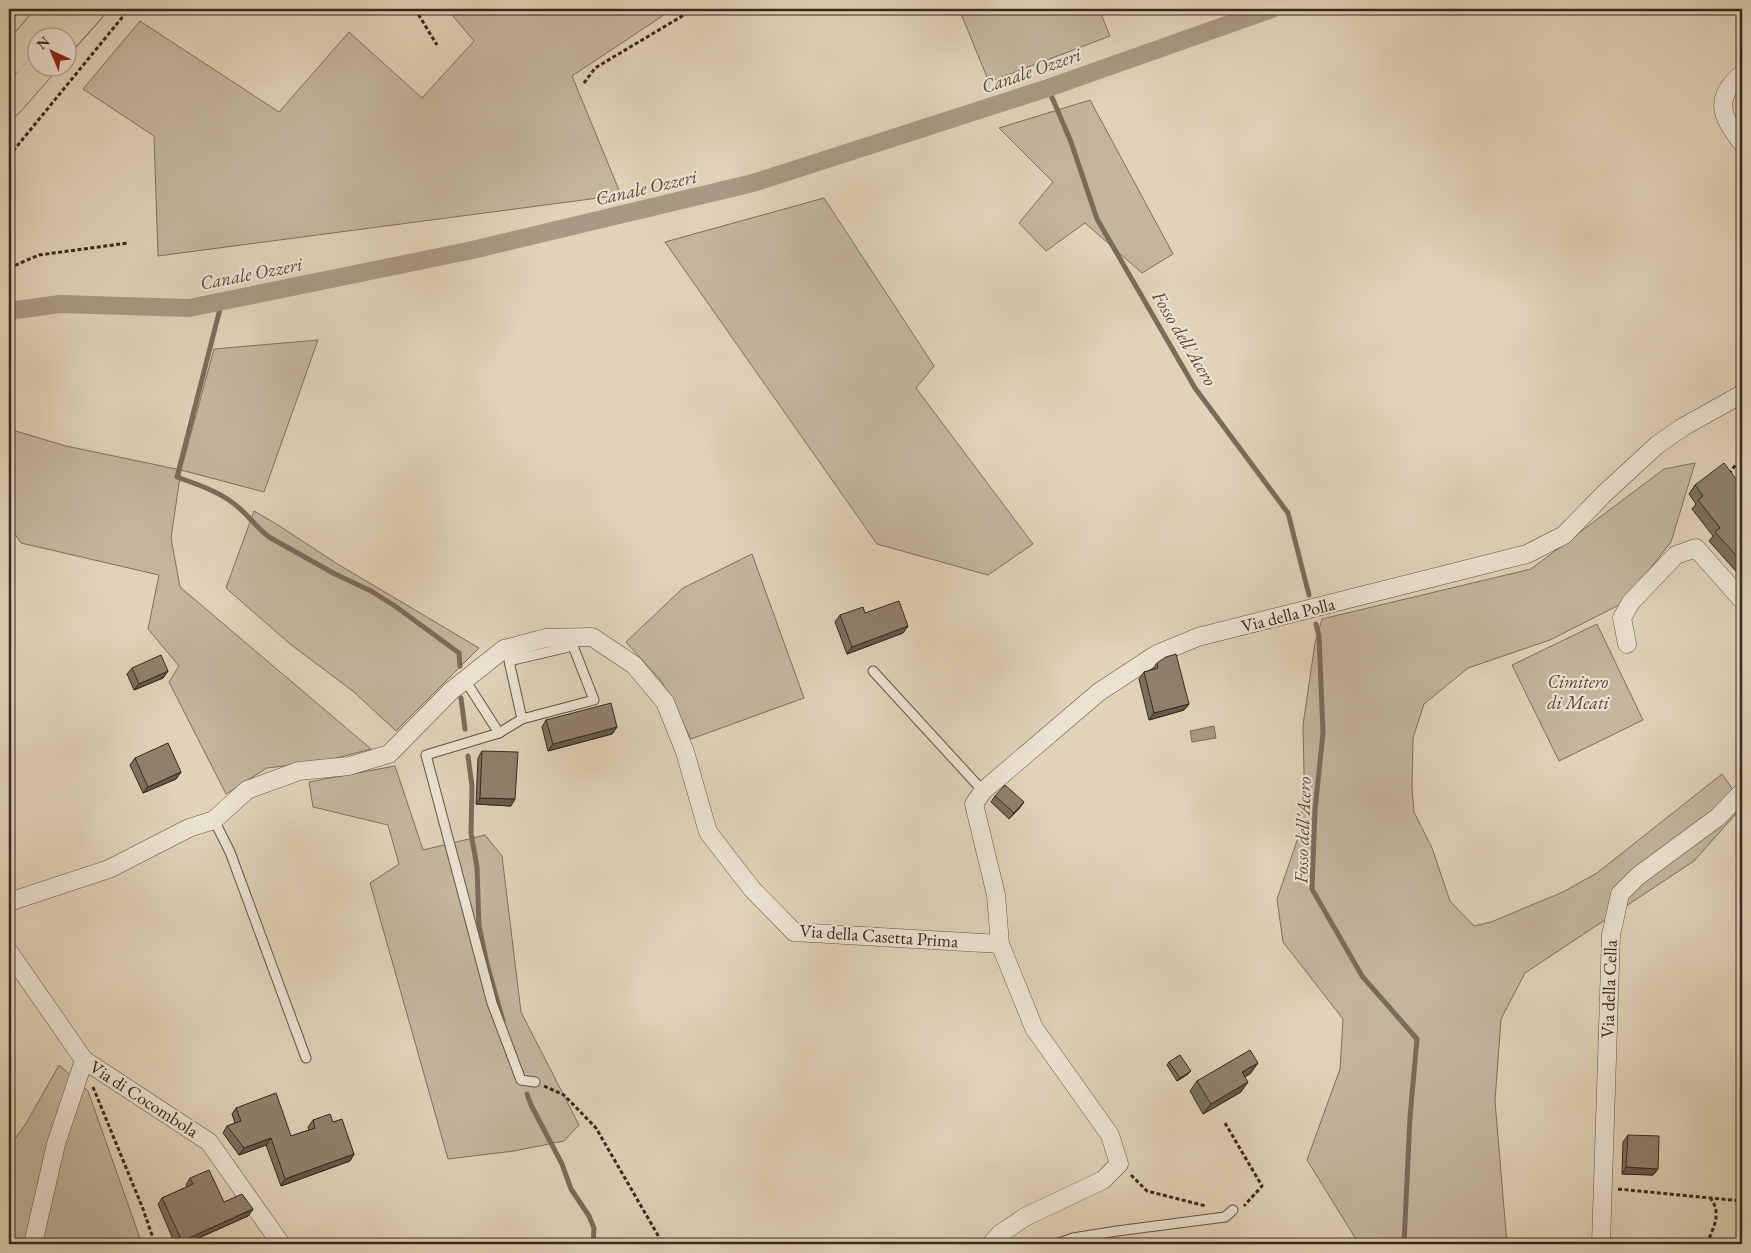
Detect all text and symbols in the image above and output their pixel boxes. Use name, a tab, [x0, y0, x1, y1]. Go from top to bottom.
north arrow	[28, 28, 78, 78]
text: N	[33, 32, 54, 53]
water label: Canale Ozzeri	[978, 41, 1086, 99]
water label: Canale Ozzeri	[593, 163, 701, 211]
water label: Canale Ozzeri	[198, 251, 306, 296]
water label: Fosso dell'Acero	[1146, 285, 1223, 391]
street label: Via della Polla	[1239, 592, 1338, 637]
park label: Cimitero di Meati	[1547, 670, 1609, 714]
water label: Fosso dell'Acero	[1288, 776, 1317, 885]
street label: Via della Casetta Prima	[799, 918, 960, 953]
street label: Via della Cella	[1595, 939, 1622, 1038]
street label: Via di Cocombola	[86, 1055, 204, 1143]

